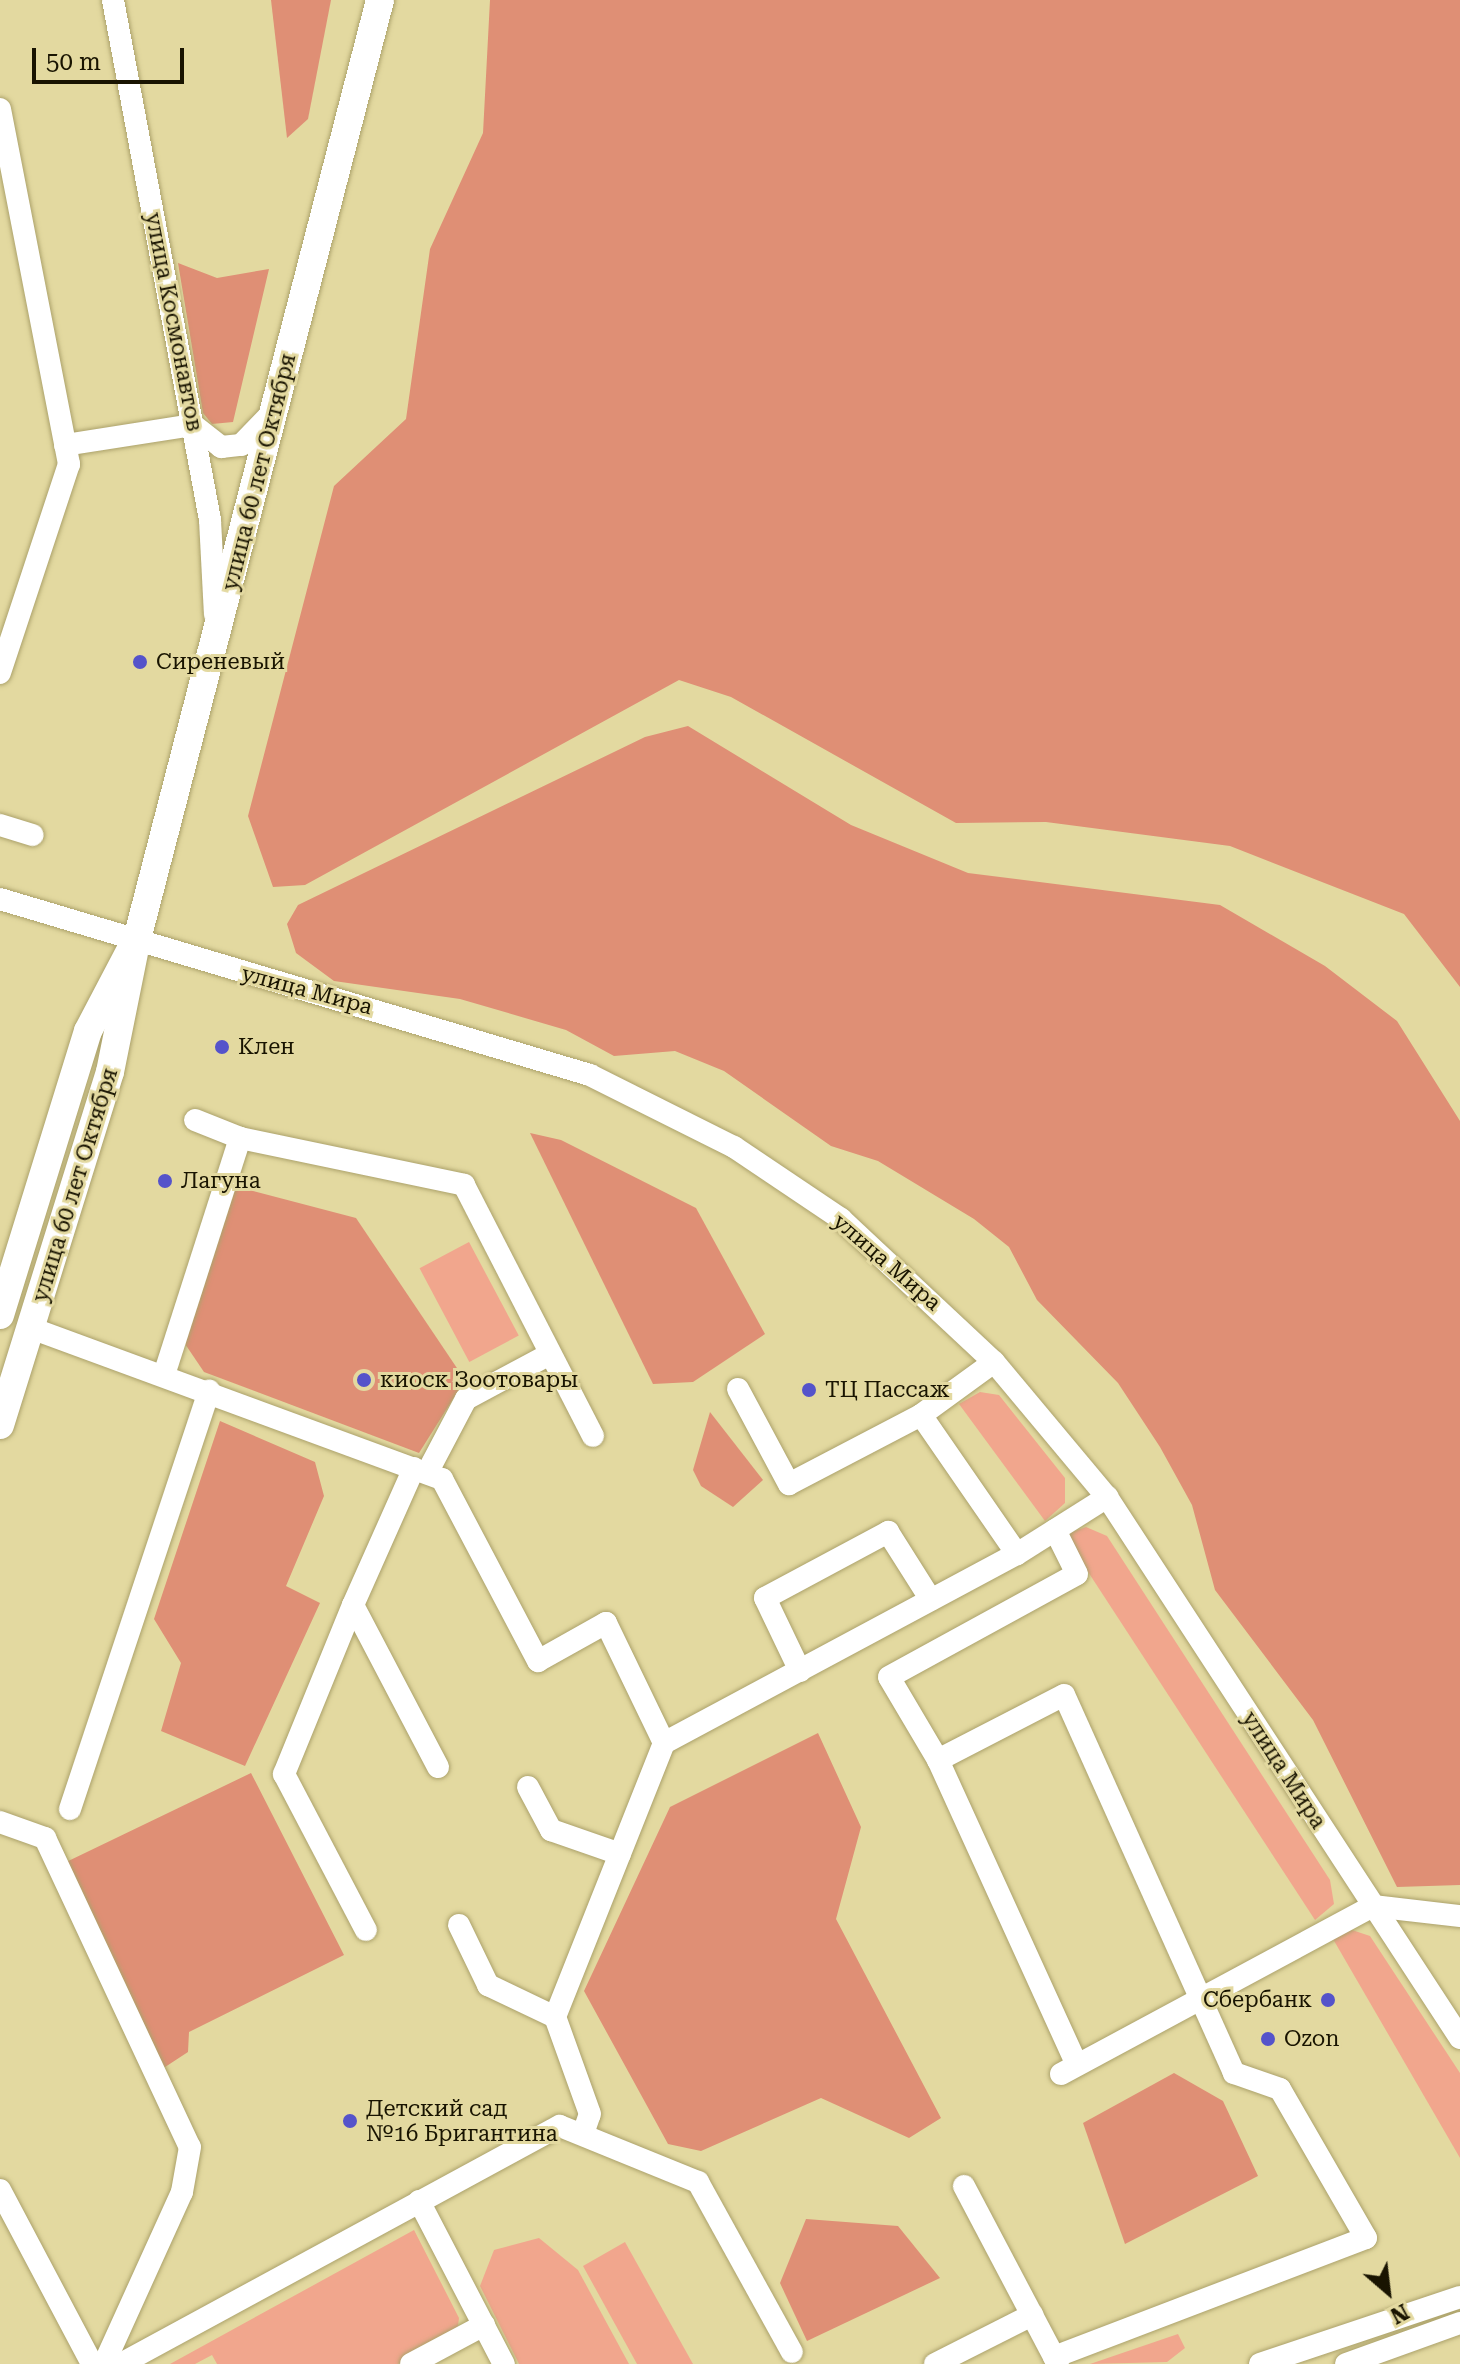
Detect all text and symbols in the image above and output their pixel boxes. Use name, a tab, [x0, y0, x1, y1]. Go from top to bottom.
scale bar	[36, 32, 188, 82]
text: 50 m	[46, 48, 101, 76]
street label: улица Космонавтов	[140, 210, 208, 434]
street label: улица 60 лет Октября	[217, 351, 301, 593]
place label: Сиреневый	[156, 649, 285, 675]
marker: Сиреневый	[131, 653, 149, 671]
street label: улица Мира	[239, 960, 375, 1020]
place label: Клен	[238, 1034, 295, 1060]
marker: Клен	[213, 1038, 231, 1056]
street label: улица 60 лет Октября	[27, 1065, 123, 1305]
place label: Лагуна	[181, 1168, 261, 1194]
marker: Лагуна	[156, 1172, 174, 1190]
street label: улица Мира	[828, 1208, 946, 1316]
place label: киоск Зоотовары	[380, 1367, 578, 1393]
marker: киоск Зоотовары	[355, 1371, 373, 1389]
place label: ТЦ Пассаж	[825, 1377, 950, 1403]
marker: ТЦ Пассаж	[800, 1381, 818, 1399]
street label: улица Мира	[1236, 1706, 1332, 1834]
place label: Сбербанк	[1203, 1987, 1312, 2013]
marker: Сбербанк	[1319, 1991, 1337, 2009]
place label: Ozon	[1284, 2026, 1340, 2052]
marker: Ozon	[1259, 2030, 1277, 2048]
place label: Детский сад №16 Бригантина	[366, 2095, 558, 2146]
marker: Детский сад №16 Бригантина	[341, 2112, 359, 2130]
north arrow	[1348, 2252, 1428, 2332]
text: N	[1386, 2299, 1413, 2329]

